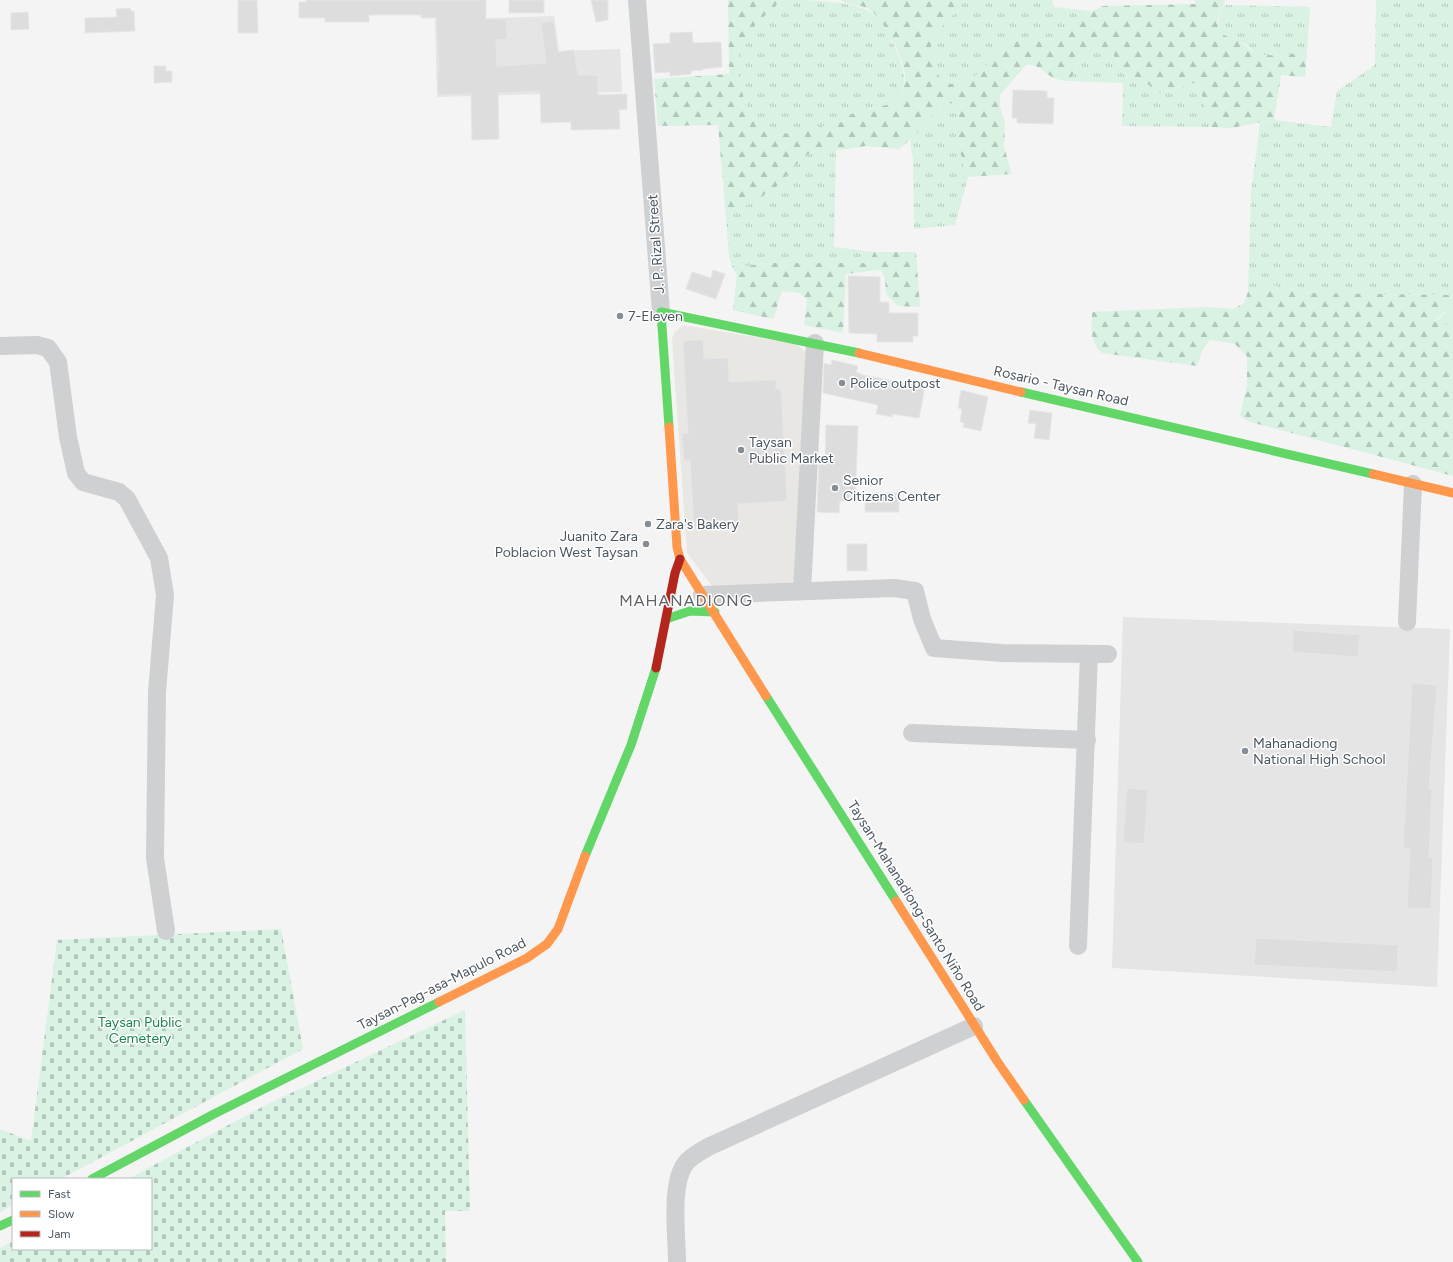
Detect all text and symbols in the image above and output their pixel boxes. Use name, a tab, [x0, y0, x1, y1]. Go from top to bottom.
street label: J. P. Rizal Street	[644, 194, 668, 294]
place label: 7-Eleven	[628, 308, 683, 325]
marker: 7-Eleven	[615, 311, 625, 321]
street label: Rosario - Taysan Road	[992, 362, 1130, 410]
place label: Police outpost	[850, 375, 941, 392]
marker: Police outpost	[837, 378, 847, 388]
place label: Taysan Public Market	[749, 434, 834, 467]
marker: Taysan Public Market	[736, 445, 746, 455]
place label: Senior Citizens Center	[843, 472, 941, 505]
marker: Senior Citizens Center	[830, 483, 840, 493]
place label: Zara's Bakery	[656, 516, 739, 533]
marker: Zara's Bakery	[643, 519, 653, 529]
place label: Juanito Zara Poblacion West Taysan	[495, 528, 638, 561]
marker: Juanito Zara Poblacion West Taysan	[641, 539, 651, 549]
district label: MAHANADIONG	[619, 591, 753, 610]
place label: Mahanadiong National High School	[1253, 735, 1386, 768]
marker: Mahanadiong National High School	[1240, 746, 1250, 756]
street label: Taysan-Mahanadiong-Santo Niño Road	[844, 798, 988, 1014]
street label: Taysan-Pag-asa-Mapulo Road	[355, 934, 529, 1034]
park label: Taysan Public Cemetery	[98, 1014, 183, 1047]
legend	[12, 1178, 152, 1250]
text: Fast	[48, 1187, 71, 1201]
text: Slow	[48, 1207, 75, 1221]
text: Jam	[48, 1227, 71, 1241]

